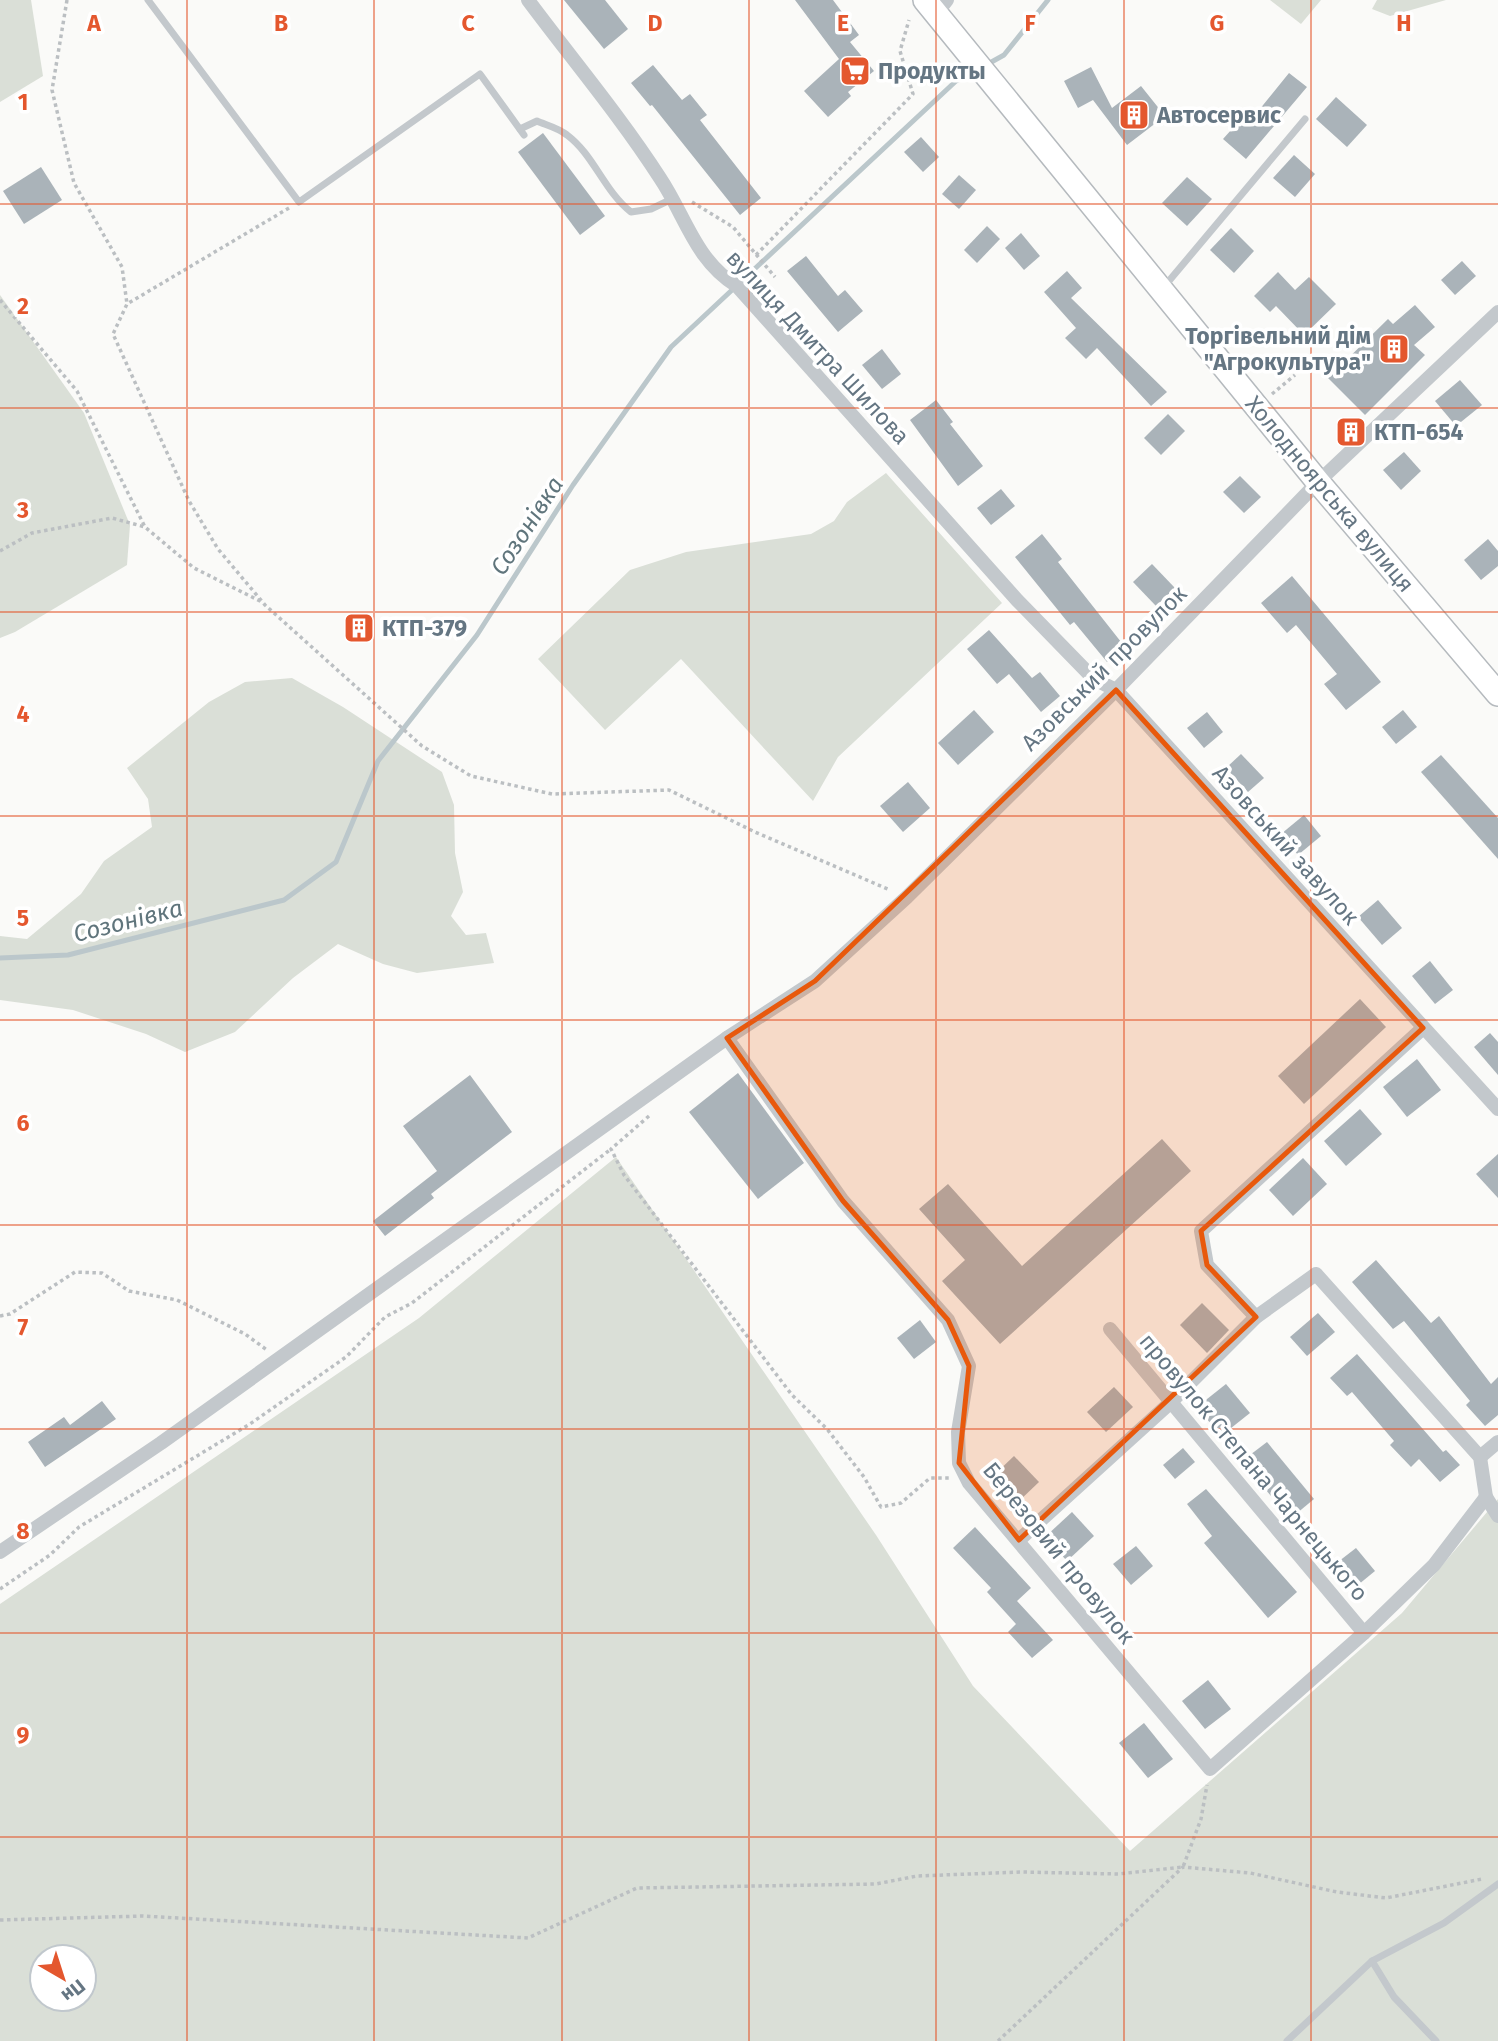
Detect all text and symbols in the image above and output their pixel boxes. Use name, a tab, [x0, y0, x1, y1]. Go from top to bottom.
text: A	[86, 9, 101, 37]
text: B	[274, 9, 288, 37]
text: C	[461, 9, 475, 37]
text: D	[648, 9, 663, 37]
text: E	[837, 9, 849, 37]
text: F	[1024, 9, 1036, 37]
text: G	[1210, 9, 1224, 37]
text: H	[1396, 9, 1412, 37]
supermarket icon: Продукты	[838, 54, 872, 88]
place label: Продукты	[878, 57, 986, 85]
text: 1	[18, 88, 28, 116]
building icon: Автосервис	[1117, 98, 1151, 132]
place label: Автосервис	[1156, 101, 1281, 129]
street label: вулиця Дмитра Шилова	[721, 244, 915, 450]
text: 2	[17, 292, 29, 320]
place label: Торгівельний дім "Агрокультура"	[1185, 322, 1371, 376]
building icon: Торгівельний дім "Агрокультура"	[1377, 332, 1411, 366]
street label: Холодноярська вулиця	[1240, 390, 1420, 598]
building icon: КТП-654	[1334, 415, 1368, 449]
place label: КТП-654	[1374, 418, 1464, 446]
water label: Созонівка	[485, 472, 569, 580]
text: 3	[16, 496, 29, 524]
street label: Азовський провулок	[1015, 579, 1193, 757]
building icon: КТП-379	[342, 611, 376, 645]
place label: КТП-379	[382, 614, 467, 642]
text: 4	[17, 700, 30, 728]
street label: Азовський завулок	[1207, 759, 1365, 931]
water label: Созонівка	[71, 894, 185, 948]
text: 5	[17, 904, 29, 932]
text: 6	[17, 1109, 30, 1137]
text: 7	[18, 1313, 29, 1341]
street label: провулок Степана Чарнецького	[1134, 1327, 1374, 1607]
street label: Березовий провулок	[977, 1456, 1141, 1650]
text: 8	[16, 1517, 30, 1545]
text: 9	[17, 1721, 30, 1749]
north arrow	[28, 1943, 98, 2013]
text: Пн	[57, 1974, 90, 2007]

